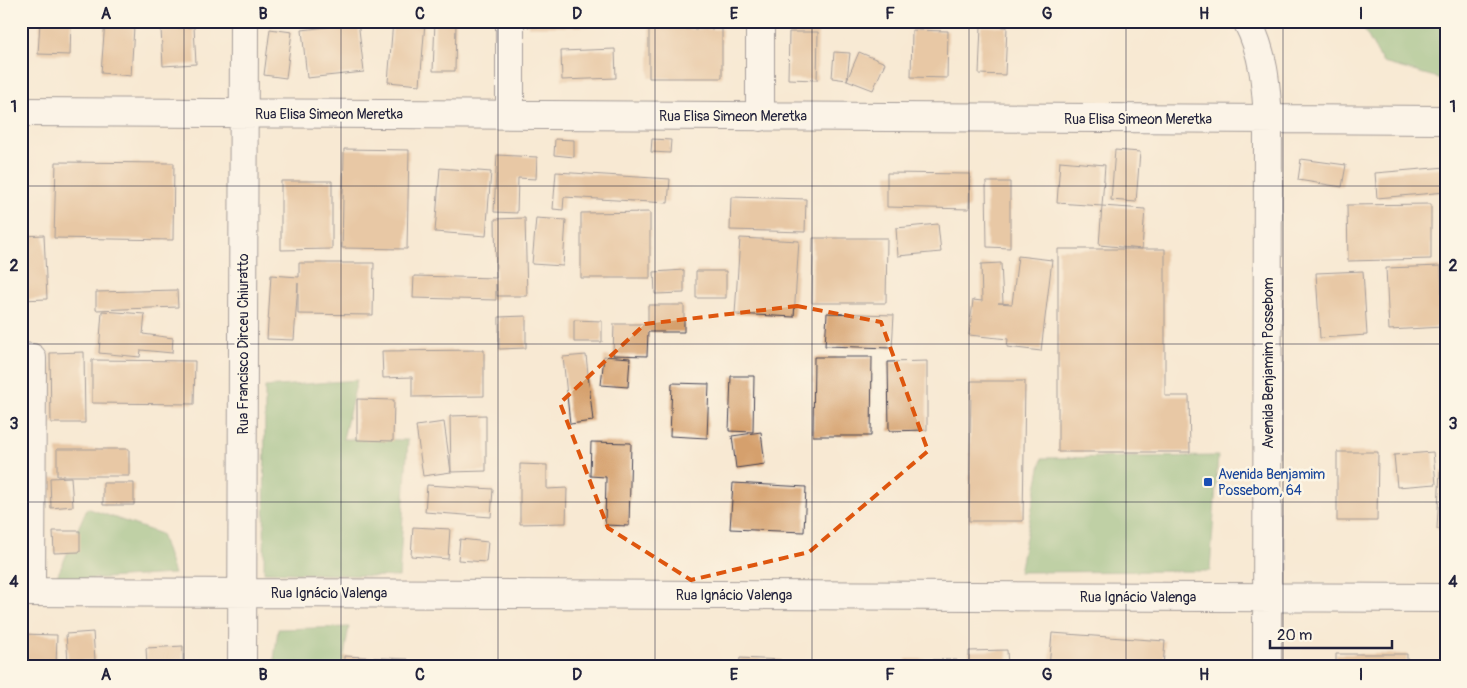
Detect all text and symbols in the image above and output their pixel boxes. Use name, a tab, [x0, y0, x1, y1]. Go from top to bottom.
text: A	[101, 4, 112, 24]
text: B	[258, 4, 268, 24]
text: C	[415, 4, 425, 24]
text: D	[572, 4, 582, 24]
text: E	[730, 4, 739, 24]
text: F	[885, 4, 895, 24]
text: G	[1042, 4, 1053, 24]
text: H	[1199, 4, 1209, 24]
text: I	[1359, 4, 1363, 24]
text: 1	[11, 97, 17, 117]
text: 1	[1450, 97, 1456, 117]
street label: Rua Elisa Simeon Meretka	[255, 106, 403, 123]
street label: Rua Elisa Simeon Meretka	[659, 108, 807, 125]
street label: Rua Elisa Simeon Meretka	[1064, 111, 1212, 128]
street label: Rua Francisco Dirceu Chiuratto	[235, 253, 252, 434]
text: 2	[10, 256, 19, 276]
text: 2	[1449, 256, 1458, 276]
street label: Avenida Benjamim Possebom	[1260, 277, 1277, 449]
text: 3	[10, 414, 19, 434]
text: 3	[1449, 414, 1458, 434]
place label: Avenida Benjamim Possebom, 64	[1218, 466, 1325, 499]
marker: Avenida Benjamim Possebom, 64	[1202, 476, 1214, 488]
text: 4	[9, 572, 19, 592]
text: 4	[1448, 572, 1458, 592]
street label: Rua Ignácio Valenga	[271, 585, 387, 602]
street label: Rua Ignácio Valenga	[676, 587, 792, 604]
street label: Rua Ignácio Valenga	[1080, 589, 1196, 606]
scale bar	[1270, 618, 1392, 650]
text: 20 m	[1277, 626, 1312, 645]
text: A	[101, 665, 112, 685]
text: B	[258, 665, 268, 685]
text: C	[415, 665, 425, 685]
text: D	[572, 665, 582, 685]
text: E	[730, 665, 739, 685]
text: F	[885, 665, 895, 685]
text: G	[1042, 665, 1053, 685]
text: H	[1199, 665, 1209, 685]
text: I	[1359, 665, 1363, 685]

